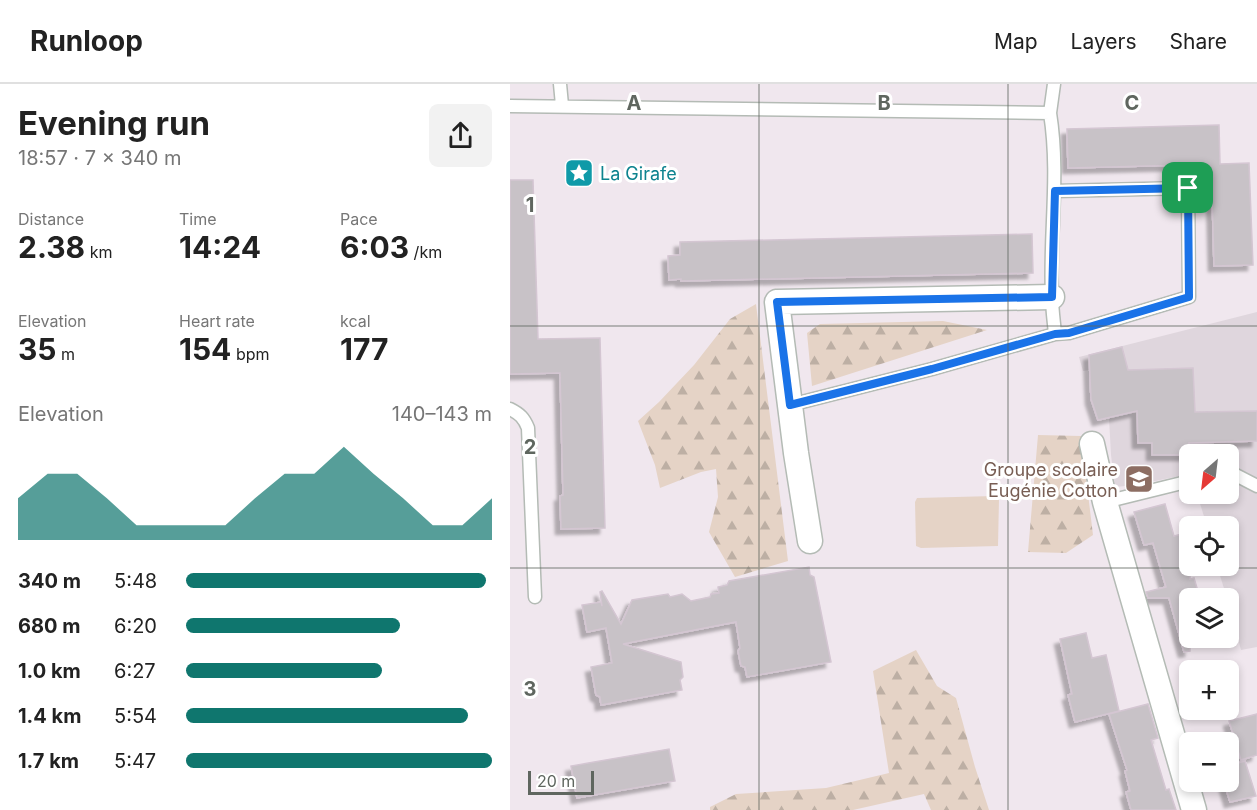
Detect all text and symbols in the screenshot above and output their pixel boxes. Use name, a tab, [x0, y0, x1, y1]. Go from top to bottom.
text: Runloop	[30, 24, 143, 58]
text: Map	[994, 29, 1038, 54]
text: Layers	[1071, 29, 1137, 54]
text: Share	[1170, 29, 1227, 54]
text: A	[627, 91, 642, 115]
text: B	[877, 91, 891, 115]
text: C	[1125, 91, 1139, 115]
text: Evening run	[18, 103, 210, 143]
button: share	[429, 104, 492, 167]
text: 18:57 · 7 × 340 m	[18, 146, 182, 170]
place icon: La Girafe	[563, 157, 595, 189]
pin	[1162, 162, 1213, 213]
place label: La Girafe	[600, 163, 677, 184]
icon: arrive	[1171, 171, 1204, 204]
text: 1	[526, 193, 534, 217]
text: Distance	[18, 209, 84, 229]
text: Time	[179, 209, 217, 229]
text: Pace	[340, 209, 378, 229]
text: 2.38	[18, 229, 85, 265]
text: 14:24	[179, 229, 261, 265]
text: 6:03	[340, 229, 409, 265]
text: km	[85, 242, 112, 262]
text: /km	[409, 242, 442, 262]
text: Elevation	[18, 311, 87, 331]
text: Heart rate	[179, 311, 255, 331]
text: kcal	[340, 311, 371, 331]
text: 35	[18, 331, 57, 367]
text: 154	[179, 331, 231, 367]
text: 177	[340, 331, 388, 367]
text: m	[57, 344, 75, 364]
text: bpm	[231, 344, 270, 364]
text: Elevation	[18, 402, 104, 426]
text: 140–143 m	[392, 402, 492, 426]
text: 2	[524, 435, 536, 459]
north arrow	[1179, 444, 1239, 504]
map controls	[1179, 444, 1239, 792]
place label: Groupe scolaire Eugénie Cotton	[984, 459, 1118, 501]
school or university icon: Groupe scolaire Eugénie Cotton	[1123, 463, 1155, 495]
button: locate	[1179, 516, 1239, 576]
text: 340 m	[18, 569, 81, 593]
text: 5:48	[114, 569, 157, 593]
button: layers	[1179, 588, 1239, 648]
text: 680 m	[18, 614, 80, 638]
text: 6:20	[114, 614, 157, 638]
text: 1.0 km	[18, 659, 81, 683]
text: 6:27	[114, 659, 156, 683]
button: +	[1179, 660, 1239, 720]
text: 3	[524, 677, 536, 701]
text: 1.4 km	[18, 704, 81, 728]
text: 5:54	[114, 704, 157, 728]
button: −	[1179, 732, 1239, 792]
text: 1.7 km	[18, 749, 79, 773]
text: 5:47	[114, 749, 156, 773]
scale bar	[528, 768, 594, 796]
text: 20 m	[537, 771, 575, 791]

